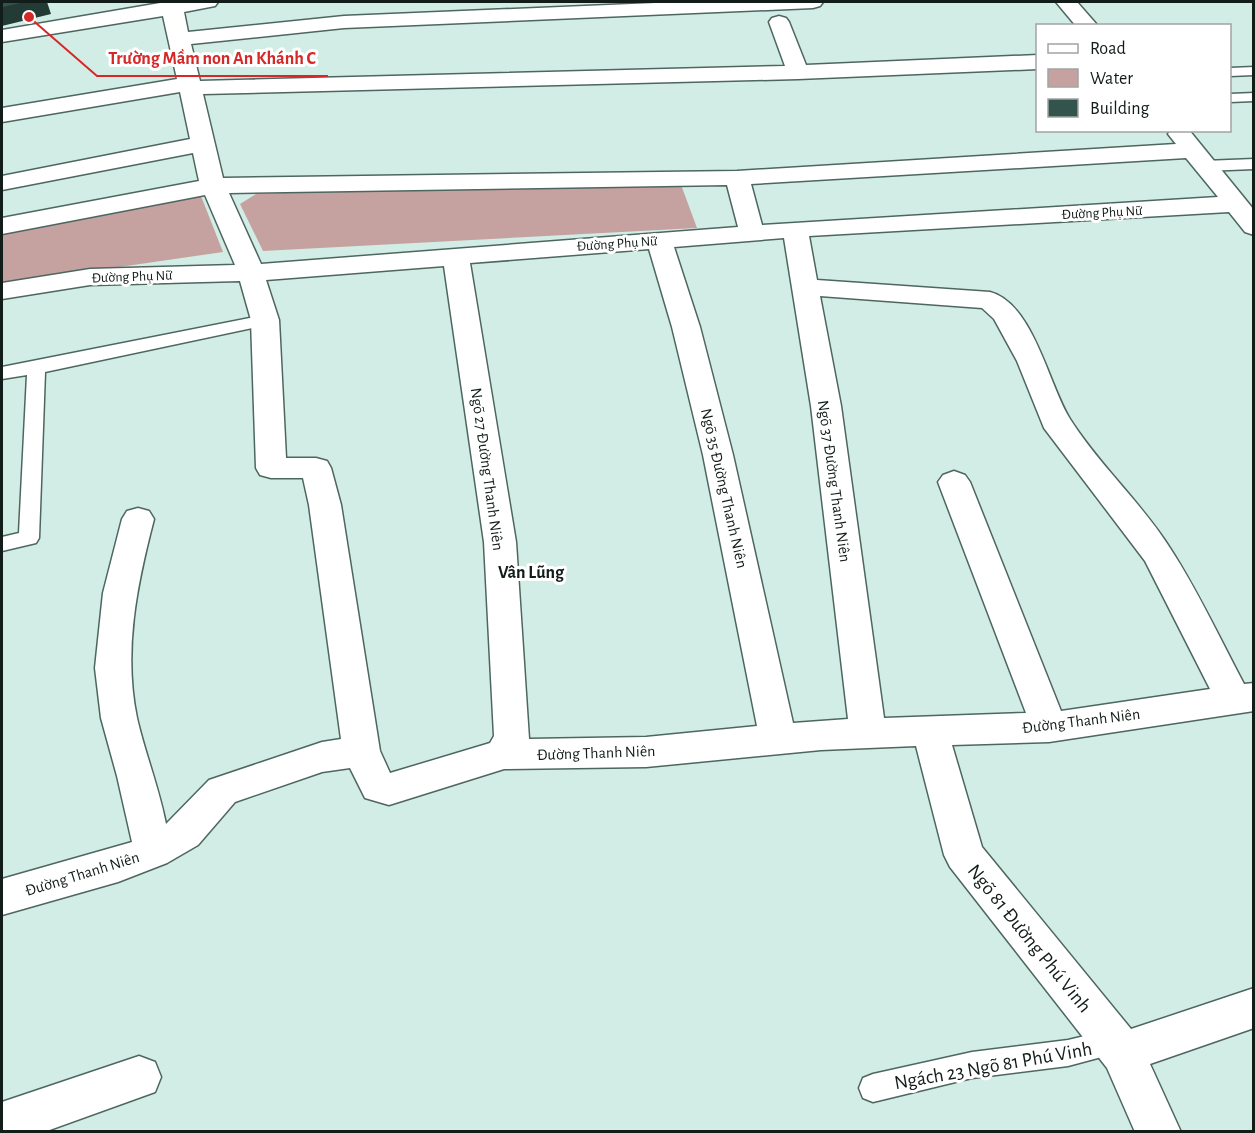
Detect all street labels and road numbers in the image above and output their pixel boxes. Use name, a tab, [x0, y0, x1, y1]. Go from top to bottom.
street label: Đường Phụ Nữ	[1061, 204, 1143, 222]
street label: Đường Phụ Nữ	[576, 234, 658, 254]
street label: Đường Phụ Nữ	[91, 269, 173, 285]
street label: Ngõ 27 Đường Thanh Niên	[468, 387, 506, 552]
street label: Ngõ 37 Đường Thanh Niên	[815, 399, 853, 563]
street label: Ngõ 35 Đường Thanh Niên	[698, 407, 750, 570]
street label: Đường Thanh Niên	[1021, 706, 1141, 736]
street label: Đường Thanh Niên	[536, 743, 656, 763]
street label: Đường Thanh Niên	[23, 849, 141, 899]
street label: Ngõ 81 Đường Phú Vinh	[964, 861, 1095, 1016]
street label: Ngách 23 Ngõ 81 Phú Vinh	[893, 1039, 1094, 1093]

